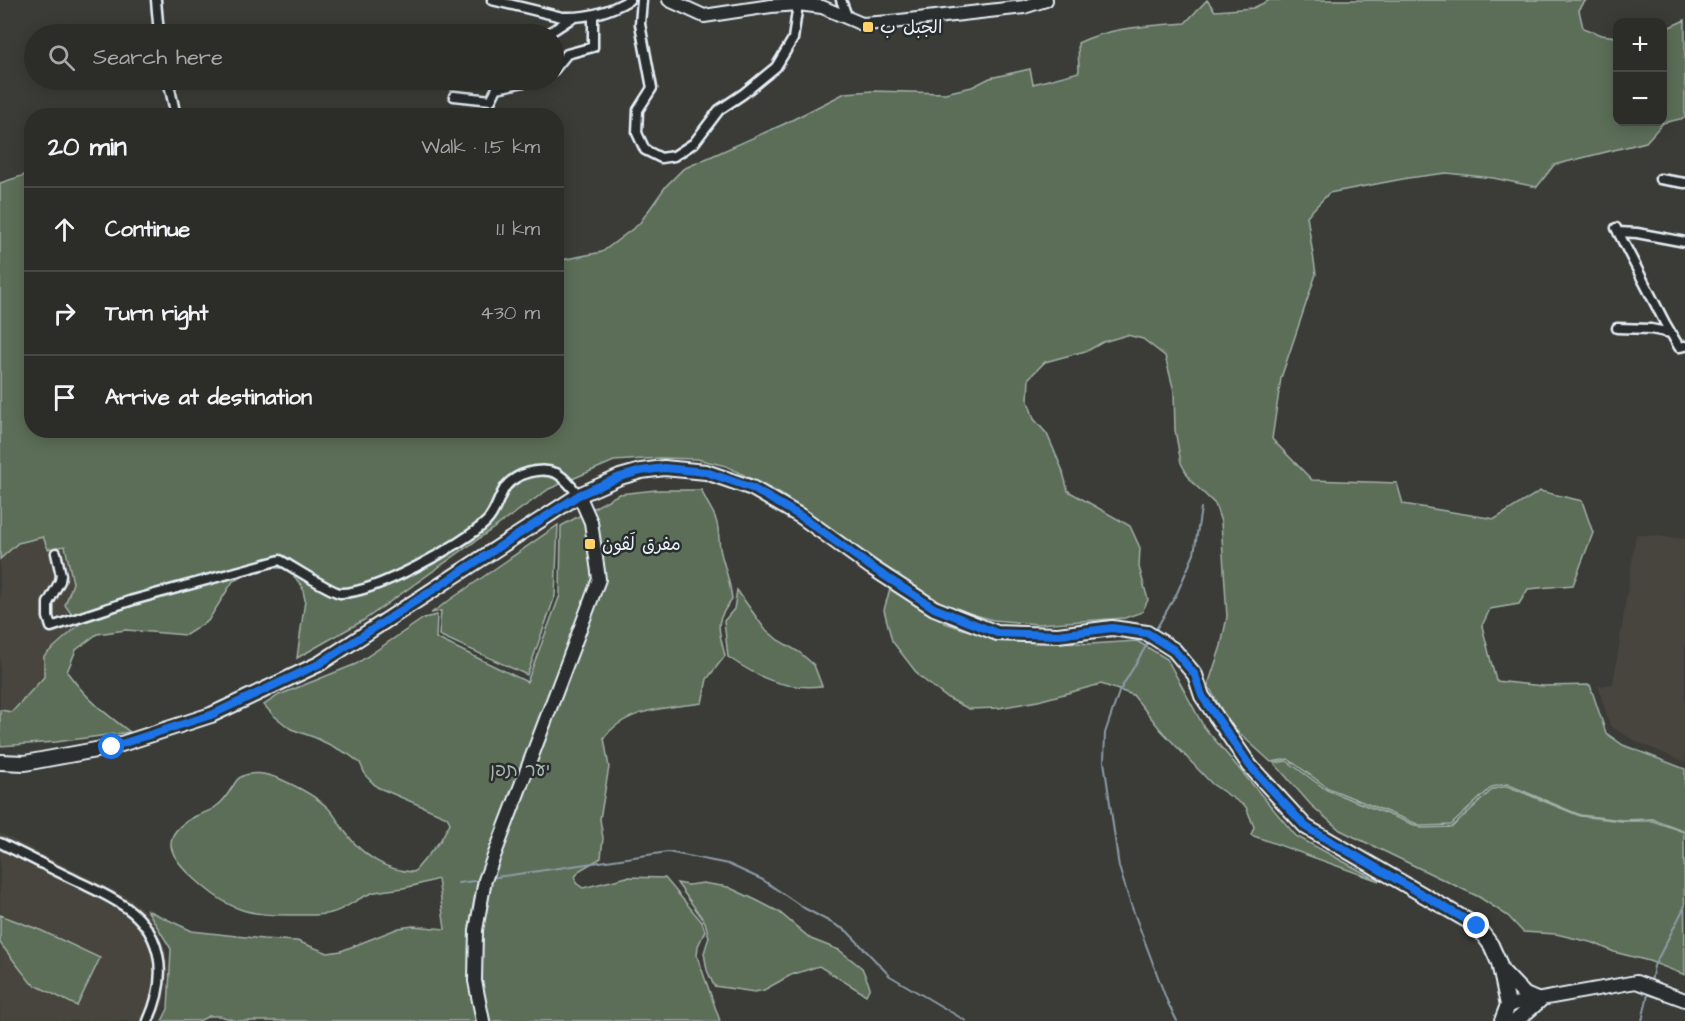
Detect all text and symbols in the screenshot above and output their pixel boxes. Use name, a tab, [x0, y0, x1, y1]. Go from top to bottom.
place label: الجبل ب	[880, 15, 942, 40]
map controls	[1613, 18, 1667, 126]
button: +	[1613, 18, 1667, 72]
marker: الجبل ب	[861, 20, 875, 34]
search box	[24, 24, 564, 90]
icon: search	[45, 41, 78, 74]
text: Search here	[93, 42, 223, 73]
button: −	[1613, 72, 1667, 126]
text: 20 min	[48, 129, 127, 165]
text: Walk · 1.5 km	[421, 133, 540, 161]
icon: ahead	[48, 213, 81, 246]
text: Continue	[105, 214, 190, 245]
text: 1.1 km	[496, 215, 540, 243]
icon: right	[48, 297, 81, 330]
text: Turn right	[105, 298, 208, 329]
text: 430 m	[480, 299, 540, 327]
icon: arrive	[48, 381, 81, 414]
text: Arrive at destination	[105, 382, 312, 413]
place label: مفرق لَڤون	[602, 531, 681, 557]
marker: مفرق لَڤون	[583, 537, 597, 551]
route start	[98, 733, 124, 759]
park label: יער תפן	[490, 758, 550, 783]
route end	[1463, 912, 1489, 938]

